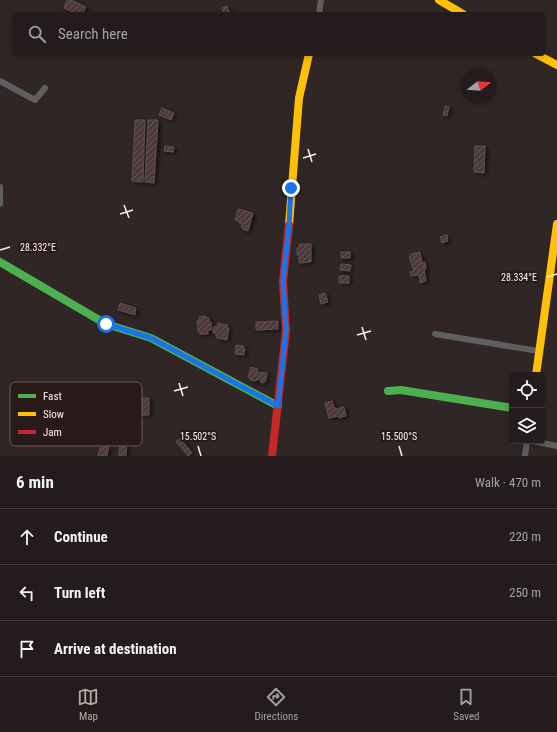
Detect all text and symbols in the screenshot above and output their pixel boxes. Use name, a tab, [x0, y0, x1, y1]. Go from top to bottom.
search box	[12, 12, 545, 56]
icon: search	[26, 23, 48, 45]
text: Search here	[58, 25, 128, 43]
north arrow	[461, 68, 497, 104]
route end	[282, 179, 300, 197]
text: 28.332°E	[20, 242, 56, 253]
text: 28.334°E	[501, 272, 537, 283]
route start	[97, 315, 115, 333]
map controls	[509, 372, 545, 444]
button: locate	[509, 372, 545, 408]
legend	[10, 382, 142, 446]
text: Fast	[43, 390, 62, 403]
text: Slow	[43, 408, 64, 421]
button: layers	[509, 408, 545, 444]
text: Jam	[43, 426, 62, 439]
text: 15.502°S	[180, 431, 216, 442]
text: 15.500°S	[381, 431, 417, 442]
text: 6 min	[16, 472, 54, 492]
text: Walk · 470 m	[475, 475, 541, 490]
icon: ahead	[16, 526, 38, 548]
text: Continue	[54, 528, 108, 546]
text: 220 m	[509, 529, 541, 544]
icon: left	[16, 582, 38, 604]
text: Turn left	[54, 584, 105, 602]
text: 250 m	[509, 585, 541, 600]
icon: arrive	[16, 638, 38, 660]
text: Arrive at destination	[54, 640, 177, 658]
tab: Map	[77, 686, 99, 723]
tab: Directions	[254, 686, 298, 723]
tab: Saved	[453, 686, 480, 723]

